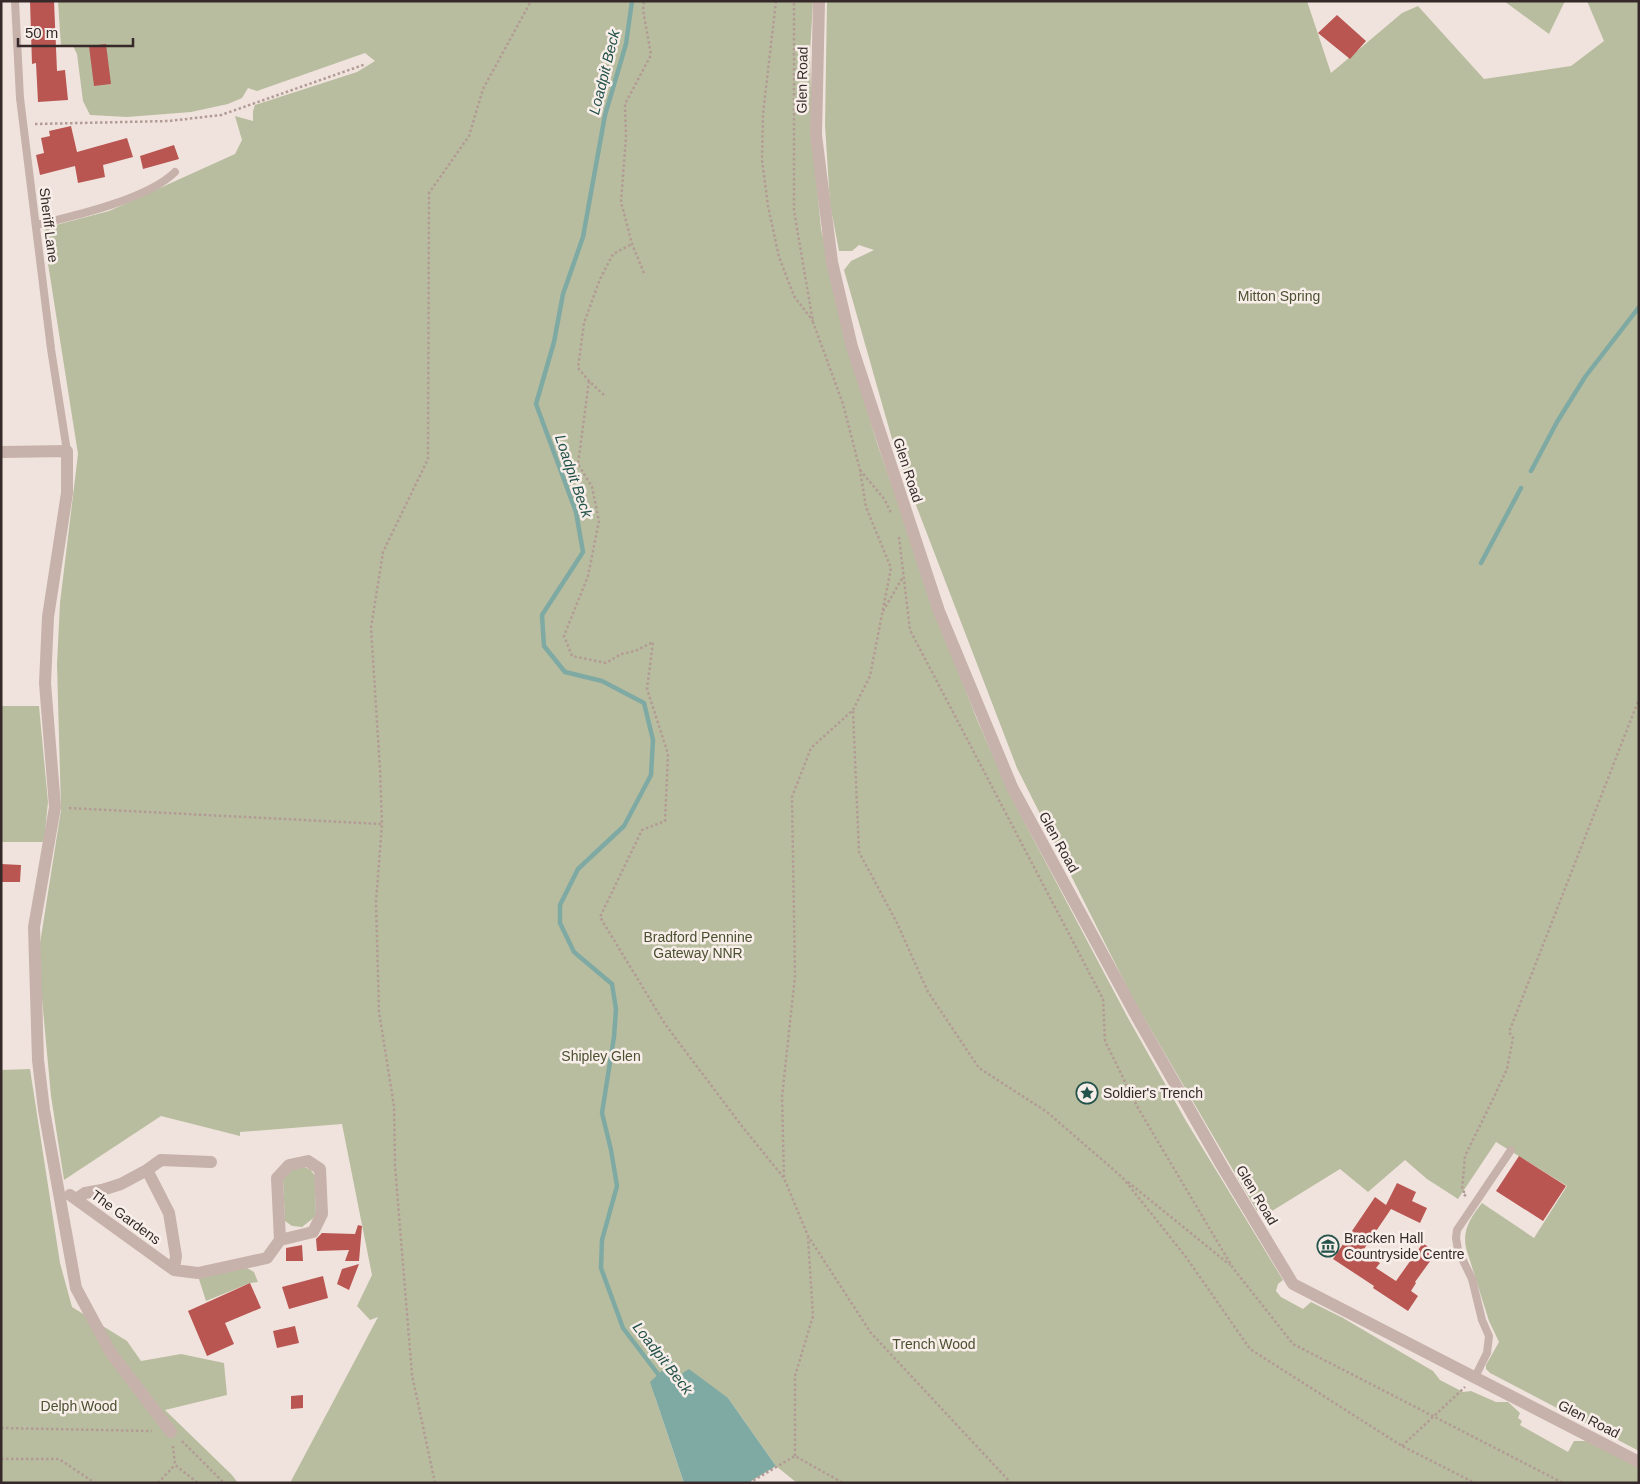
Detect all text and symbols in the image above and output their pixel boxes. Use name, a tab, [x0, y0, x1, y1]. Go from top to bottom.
scale bar	[18, 15, 132, 47]
text: 50 m	[25, 24, 58, 41]
water label: Loadpit Beck	[585, 26, 623, 116]
street label: Glen Road	[793, 46, 811, 114]
street label: Sheriff Lane	[36, 187, 62, 264]
park label: Mitton Spring	[1238, 288, 1320, 304]
water label: Loadpit Beck	[552, 432, 597, 521]
street label: Glen Road	[890, 436, 926, 504]
street label: Glen Road	[1036, 809, 1082, 875]
park label: Bradford Pennine Gateway NNR	[644, 929, 753, 961]
park label: Shipley Glen	[561, 1048, 641, 1064]
place icon: Soldier's Trench	[1075, 1081, 1099, 1105]
place label: Soldier's Trench	[1103, 1085, 1203, 1101]
street label: Glen Road	[1233, 1162, 1281, 1228]
street label: The Gardens	[88, 1187, 164, 1247]
place label: Bracken Hall Countryside Centre	[1344, 1230, 1465, 1262]
museum icon: Bracken Hall Countryside Centre	[1316, 1234, 1340, 1258]
water label: Loadpit Beck	[630, 1319, 697, 1399]
park label: Trench Wood	[892, 1336, 976, 1352]
street label: Glen Road	[1556, 1397, 1622, 1441]
park label: Delph Wood	[41, 1398, 117, 1414]

